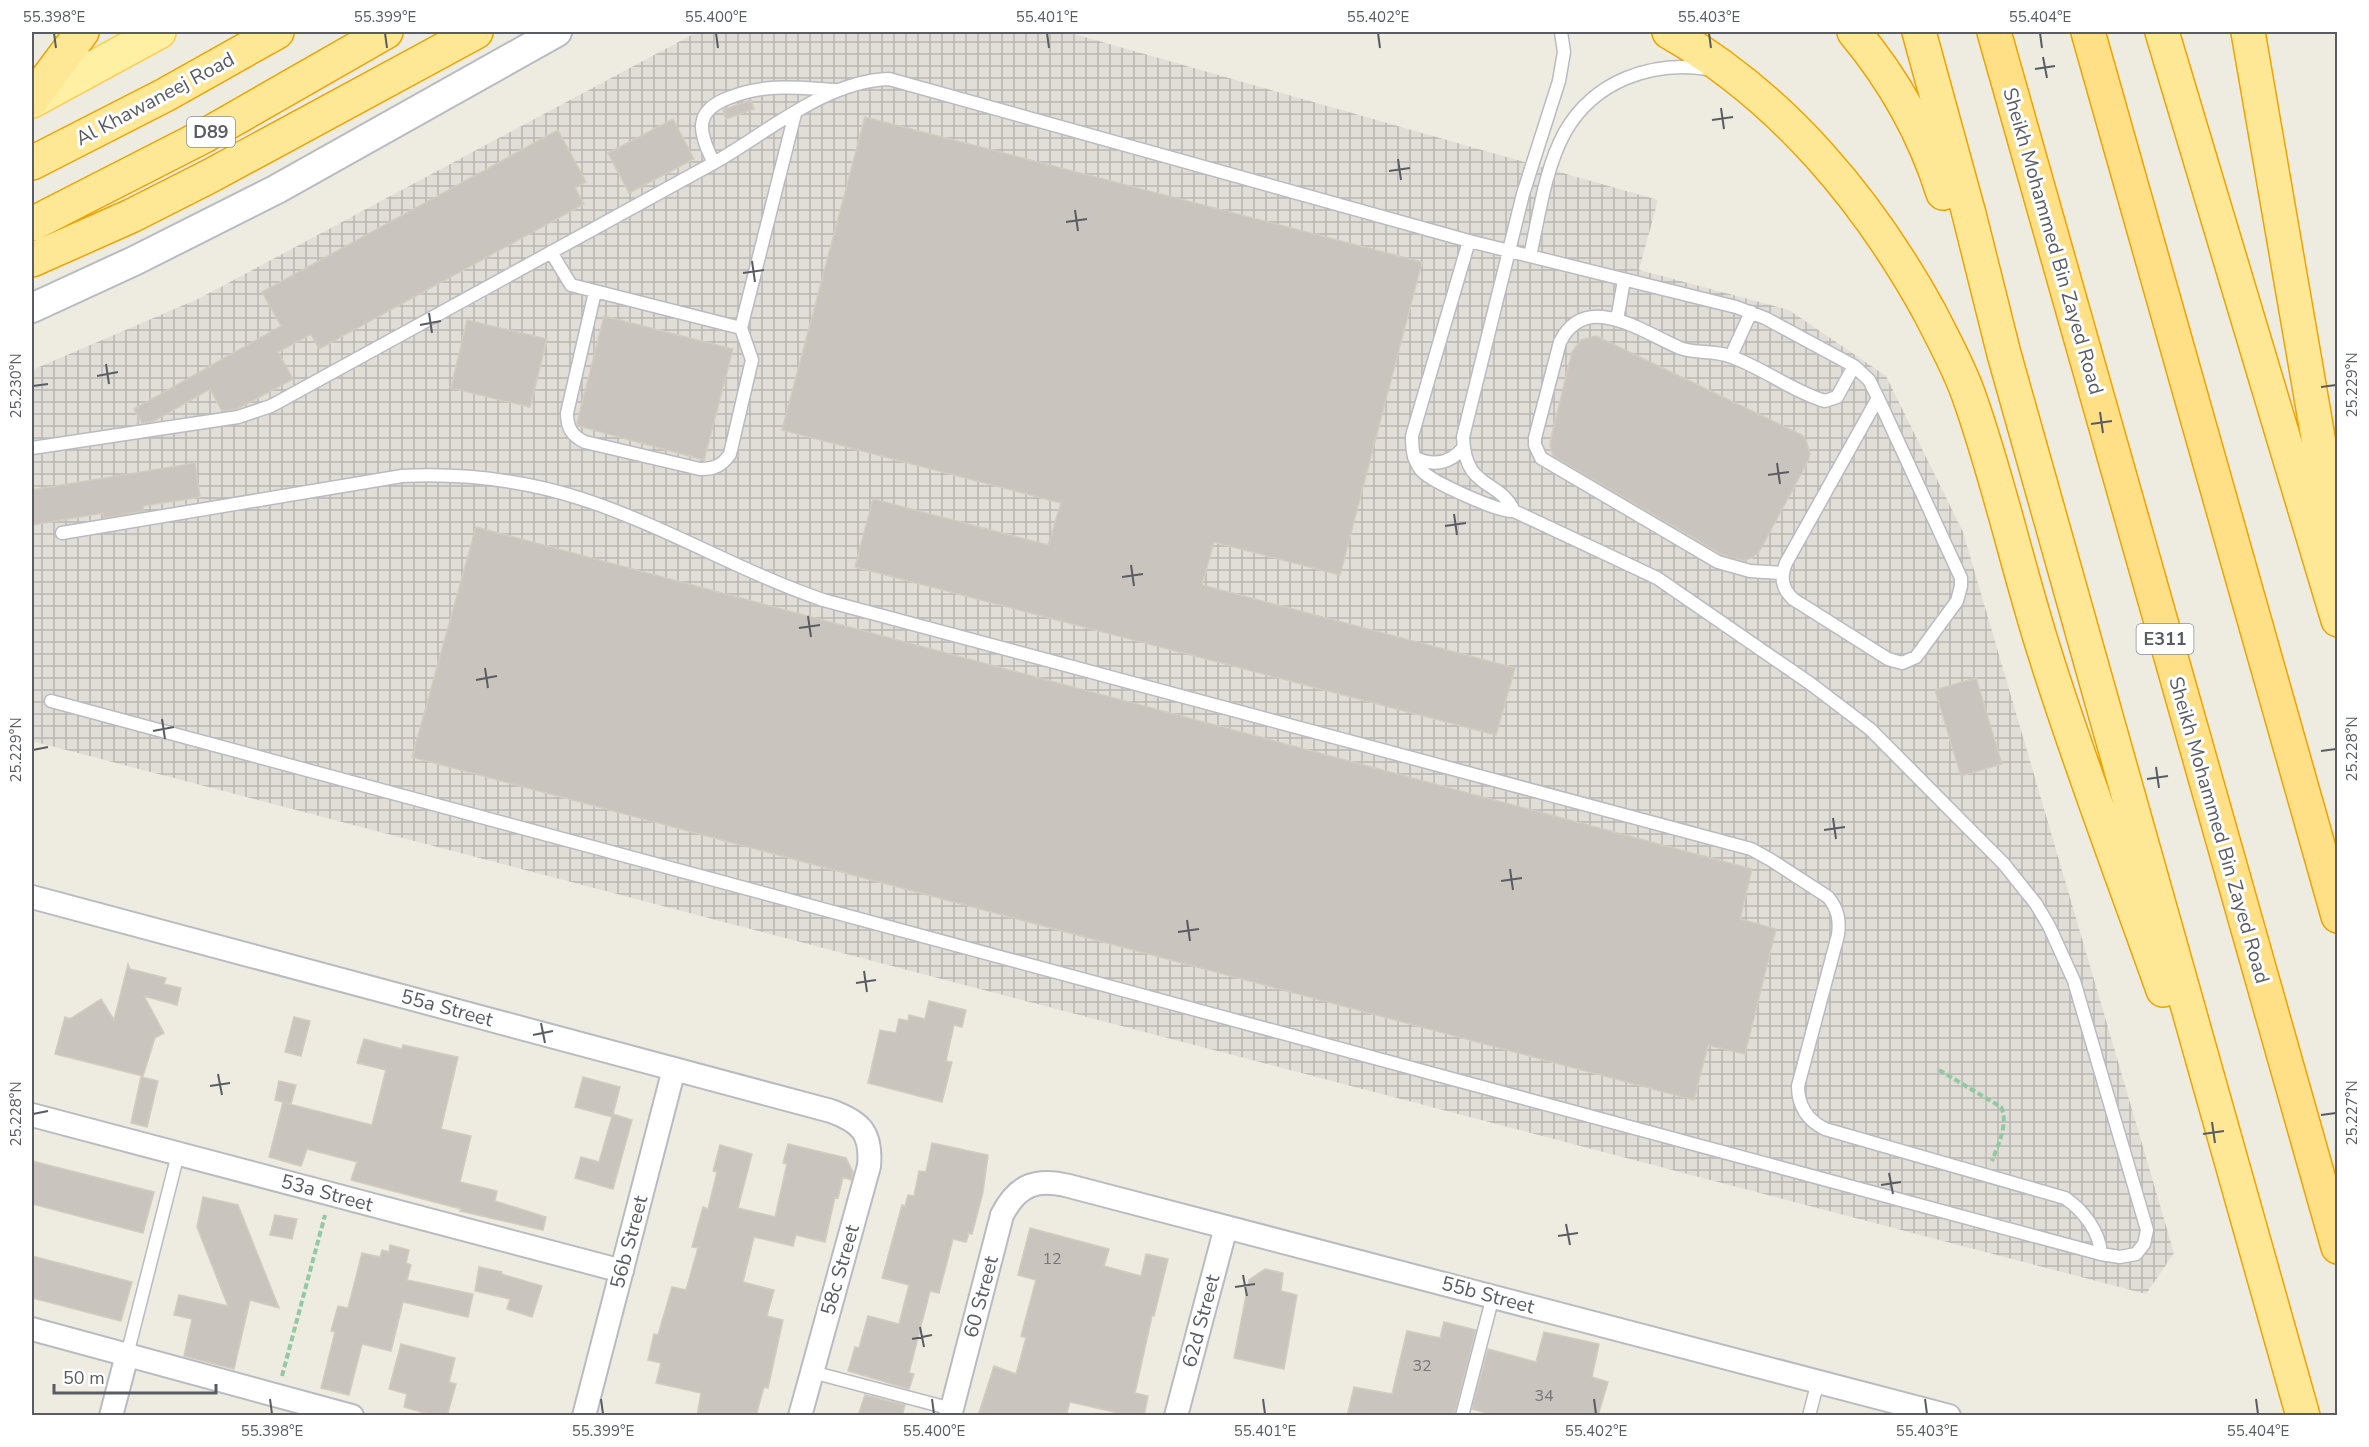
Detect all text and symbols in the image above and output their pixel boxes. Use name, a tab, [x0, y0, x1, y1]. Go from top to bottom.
text: 55.398°E	[23, 7, 85, 27]
text: 55.399°E	[354, 7, 416, 27]
text: 55.400°E	[685, 7, 747, 27]
text: 55.401°E	[1016, 7, 1078, 27]
text: 55.402°E	[1347, 7, 1409, 27]
text: 55.403°E	[1678, 7, 1740, 27]
text: 55.404°E	[2009, 7, 2071, 27]
street label: Al Khawaneej Road	[71, 46, 239, 152]
street label: Sheikh Mohammed Bin Zayed Road	[1996, 84, 2110, 398]
road number: D89	[187, 117, 235, 147]
text: 25.229°N	[2342, 352, 2362, 418]
text: 25.230°N	[6, 353, 26, 419]
road number: E311	[2136, 624, 2194, 654]
street label: Sheikh Mohammed Bin Zayed Road	[2162, 673, 2276, 987]
text: 25.228°N	[2342, 716, 2362, 782]
text: 25.229°N	[6, 717, 26, 783]
street label: 55a Street	[398, 983, 497, 1034]
text: 25.227°N	[2342, 1080, 2362, 1146]
text: 25.228°N	[6, 1081, 26, 1147]
street label: 53a Street	[278, 1168, 377, 1219]
street label: 56b Street	[604, 1191, 655, 1292]
street label: 58c Street	[814, 1221, 866, 1318]
house number: 12	[1042, 1248, 1062, 1270]
street label: 60 Street	[957, 1252, 1005, 1341]
street label: 62d Street	[1176, 1270, 1227, 1371]
street label: 55b Street	[1438, 1270, 1539, 1321]
house number: 32	[1412, 1355, 1432, 1377]
scale bar	[54, 1357, 216, 1395]
text: 50 m	[63, 1366, 105, 1390]
house number: 34	[1534, 1385, 1554, 1407]
text: 55.398°E	[241, 1421, 303, 1441]
text: 55.399°E	[572, 1421, 634, 1441]
text: 55.400°E	[903, 1421, 965, 1441]
text: 55.401°E	[1234, 1421, 1296, 1441]
text: 55.402°E	[1565, 1421, 1627, 1441]
text: 55.403°E	[1896, 1421, 1958, 1441]
text: 55.404°E	[2227, 1421, 2289, 1441]

